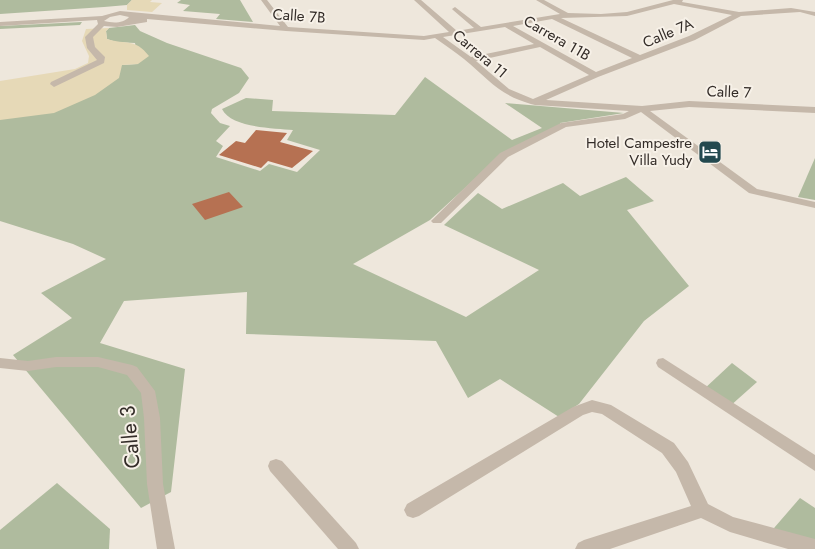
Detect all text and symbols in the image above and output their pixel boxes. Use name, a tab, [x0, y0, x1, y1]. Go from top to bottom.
street label: Calle 7B	[272, 3, 326, 29]
street label: Carrera 11B	[519, 10, 595, 66]
street label: Calle 7A	[639, 13, 697, 53]
street label: Carrera 11	[448, 24, 512, 84]
street label: Calle 7	[706, 80, 752, 104]
place label: Hotel Campestre Villa Yudy	[586, 132, 692, 171]
hotel icon: Hotel Campestre Villa Yudy	[697, 139, 723, 165]
street label: Calle 3	[112, 404, 148, 470]

